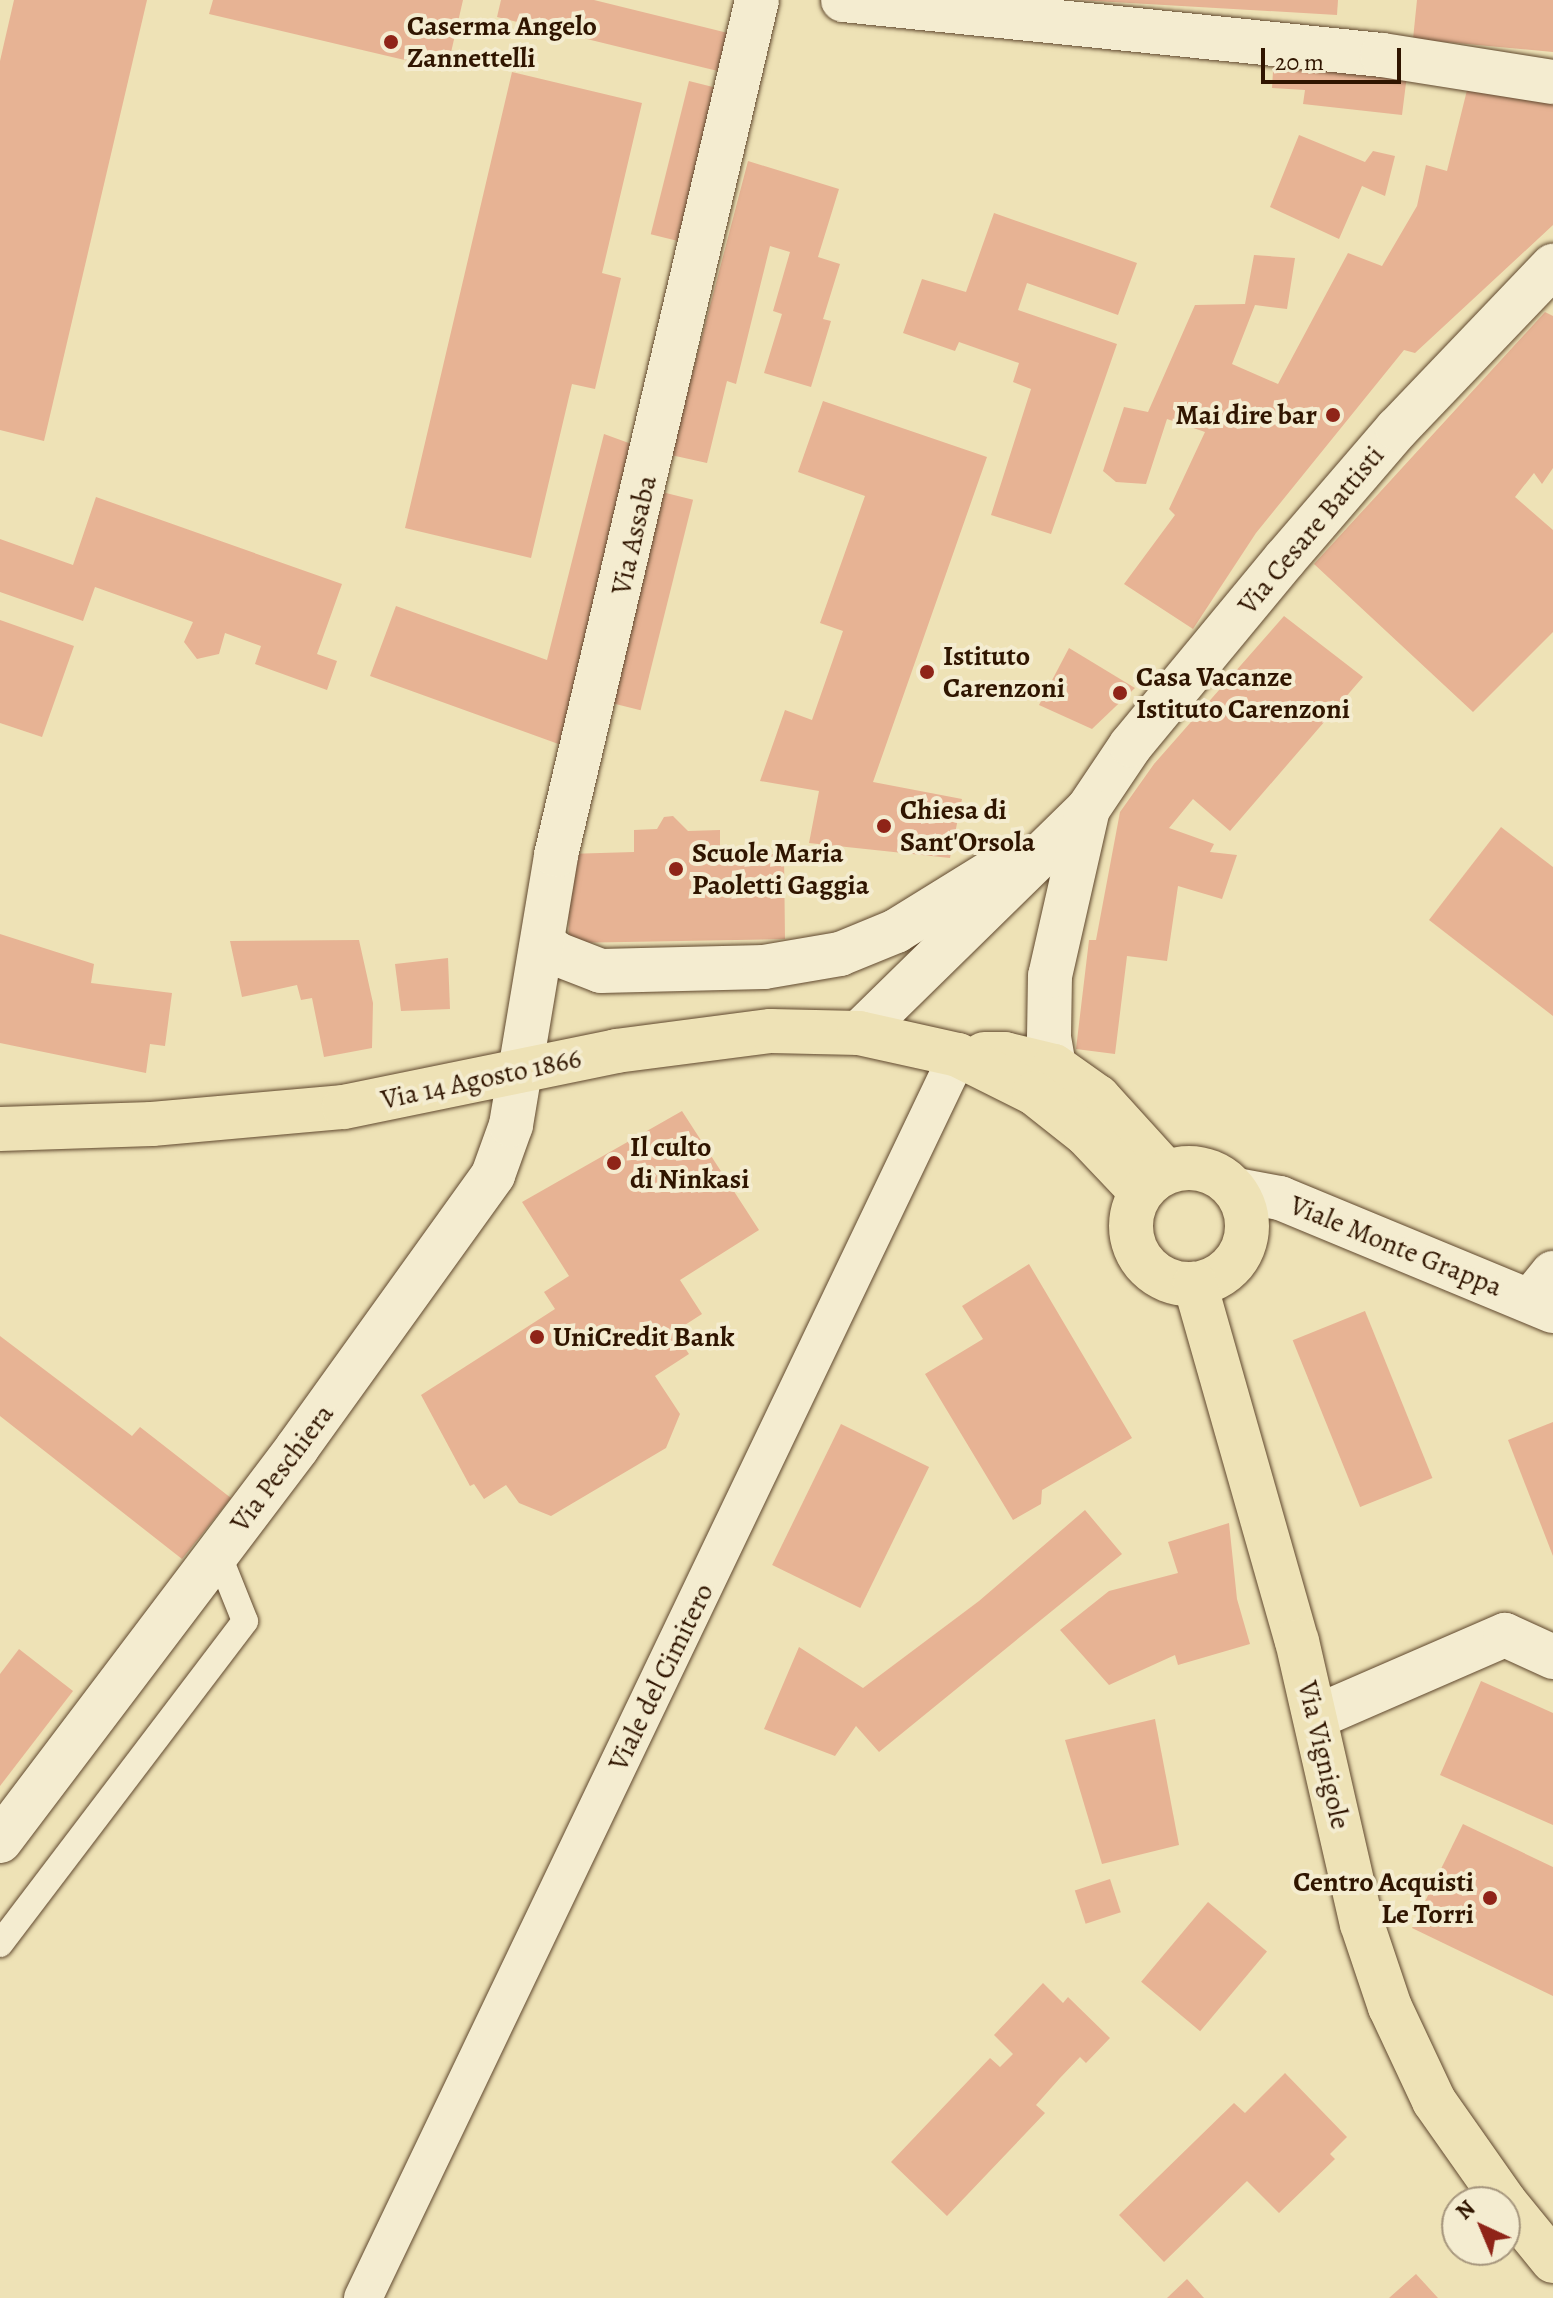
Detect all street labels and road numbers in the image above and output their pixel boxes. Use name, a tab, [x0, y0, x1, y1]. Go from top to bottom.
street label: Via Cesare Battisti	[1231, 439, 1391, 621]
street label: Via Assaba	[604, 472, 664, 598]
street label: Via 14 Agosto 1866	[378, 1041, 584, 1117]
street label: Viale Monte Grappa	[1285, 1188, 1507, 1304]
street label: Via Peschiera	[223, 1398, 341, 1538]
street label: Viale del Cimitero	[601, 1578, 721, 1776]
street label: Via Vignigole	[1291, 1678, 1357, 1832]

